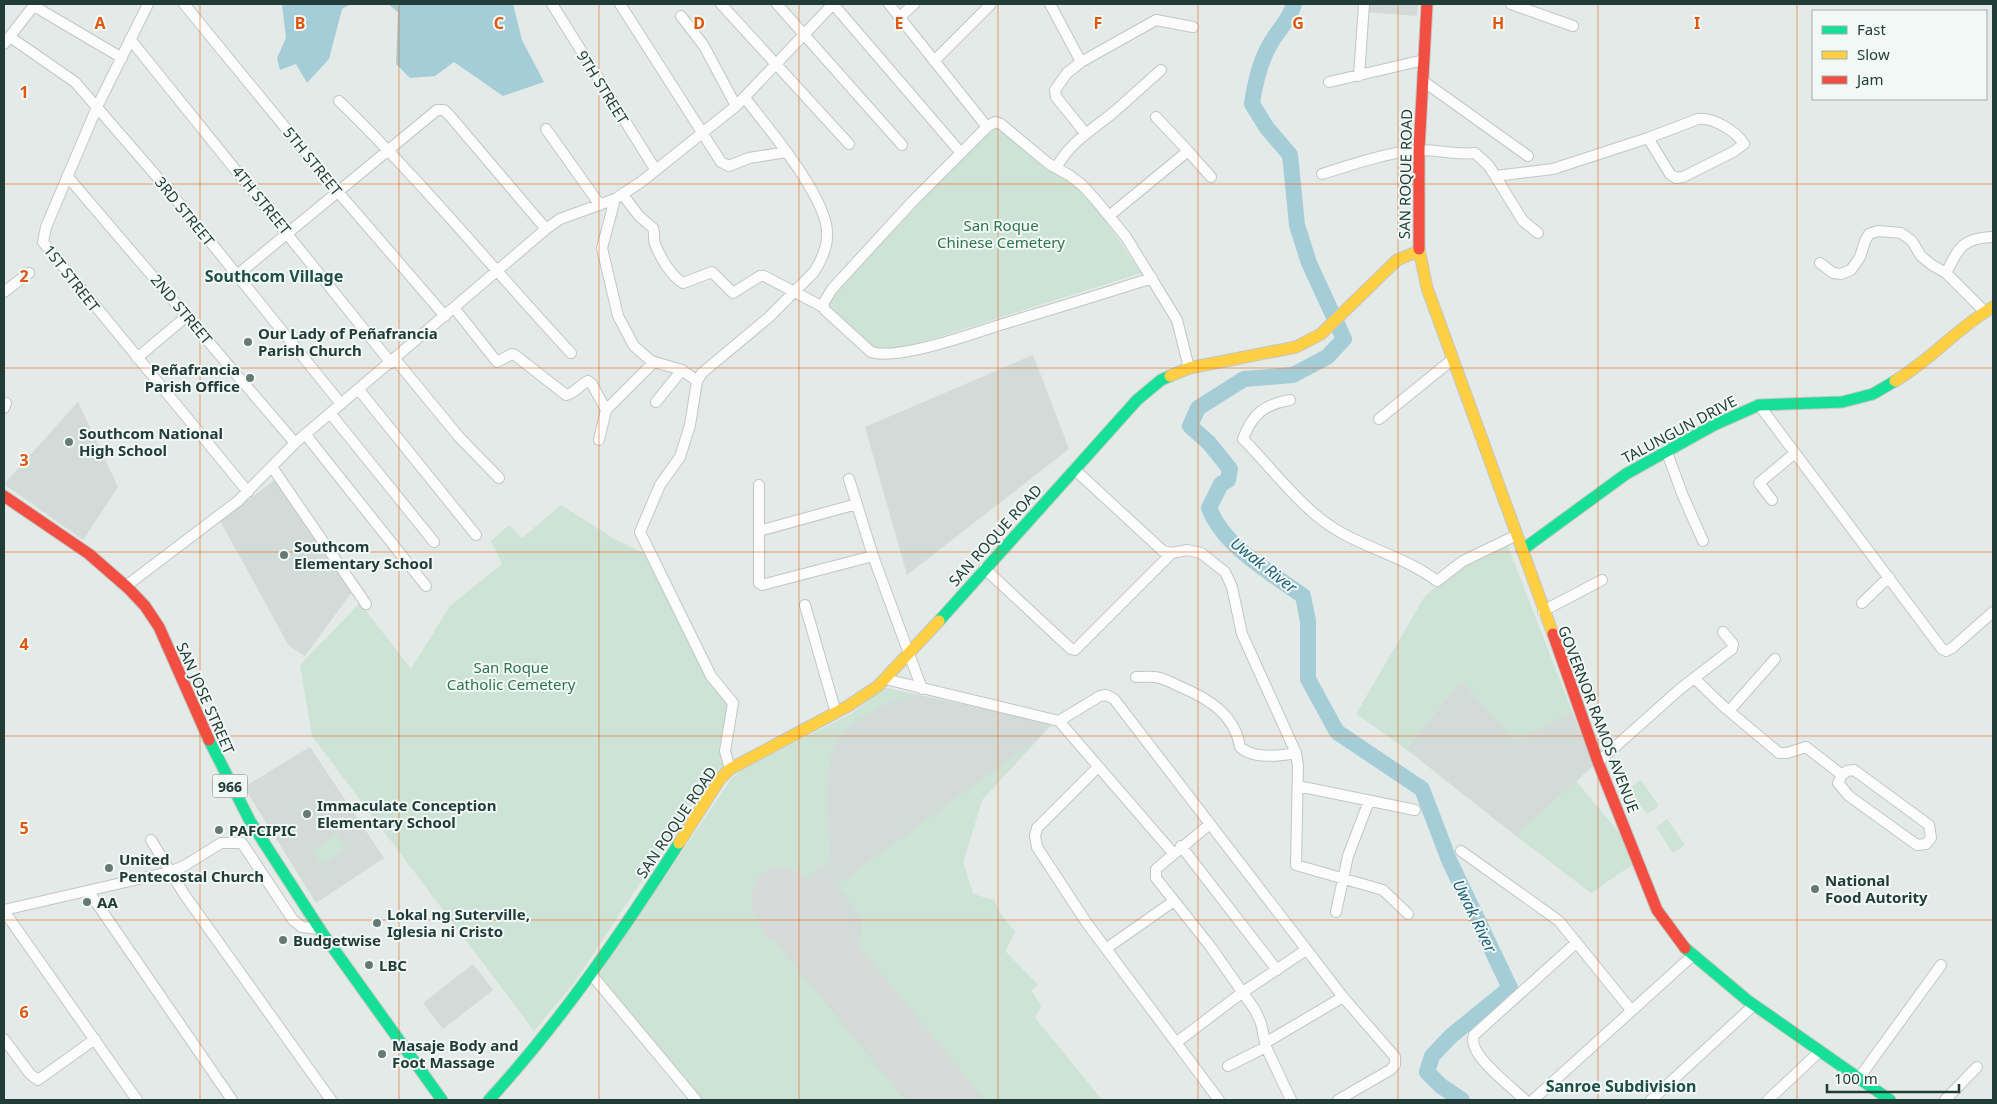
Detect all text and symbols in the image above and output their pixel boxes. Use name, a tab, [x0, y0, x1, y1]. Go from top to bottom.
legend	[1812, 10, 1987, 100]
text: A	[94, 12, 106, 34]
text: B	[295, 12, 305, 34]
text: C	[494, 12, 504, 34]
text: D	[693, 12, 705, 34]
text: E	[895, 12, 904, 34]
text: F	[1094, 12, 1102, 34]
text: G	[1292, 12, 1304, 34]
text: H	[1492, 12, 1504, 34]
text: I	[1694, 12, 1700, 34]
text: Fast	[1857, 19, 1886, 39]
text: Slow	[1857, 44, 1890, 64]
street label: 9TH STREET	[573, 47, 634, 128]
text: Jam	[1855, 69, 1884, 89]
text: 1	[19, 81, 29, 103]
street label: SAN ROQUE ROAD	[1394, 109, 1416, 239]
street label: 5TH STREET	[279, 123, 347, 200]
street label: 4TH STREET	[228, 162, 296, 239]
street label: 3RD STREET	[151, 172, 220, 250]
park label: San Roque Chinese Cemetery	[937, 215, 1065, 252]
street label: 1ST STREET	[39, 240, 105, 316]
text: 2	[19, 265, 29, 287]
district label: Southcom Village	[205, 265, 343, 287]
street label: 2ND STREET	[147, 270, 218, 349]
place label: Our Lady of Peñafrancia Parish Church	[258, 323, 438, 360]
marker: Our Lady of Peñafrancia Parish Church	[242, 336, 254, 348]
place label: Peñafrancia Parish Office	[145, 359, 240, 396]
marker: Peñafrancia Parish Office	[244, 372, 256, 384]
street label: TALUNGUN DRIVE	[1618, 390, 1740, 468]
place label: Southcom National High School	[79, 423, 223, 460]
marker: Southcom National High School	[63, 436, 75, 448]
text: 3	[19, 449, 29, 471]
street label: SAN ROQUE ROAD	[944, 480, 1046, 590]
water label: Uwak River	[1226, 532, 1302, 598]
place label: Southcom Elementary School	[294, 536, 433, 573]
marker: Southcom Elementary School	[278, 549, 290, 561]
street label: GOVERNOR RAMOS AVENUE	[1554, 623, 1644, 815]
text: 4	[19, 633, 29, 655]
street label: SAN JOSE STREET	[172, 639, 240, 758]
park label: San Roque Catholic Cemetery	[447, 657, 576, 694]
street label: SAN ROQUE ROAD	[631, 762, 721, 882]
road number: 966	[212, 774, 248, 798]
place label: Immaculate Conception Elementary School	[317, 795, 496, 832]
marker: Immaculate Conception Elementary School	[301, 808, 313, 820]
text: 5	[19, 817, 29, 839]
place label: PAFCIPIC	[229, 820, 297, 840]
marker: PAFCIPIC	[213, 824, 225, 836]
place label: United Pentecostal Church	[119, 849, 264, 886]
marker: United Pentecostal Church	[103, 862, 115, 874]
place label: National Food Autority	[1825, 870, 1928, 907]
water label: Uwak River	[1448, 876, 1502, 957]
marker: National Food Autority	[1809, 883, 1821, 895]
place label: AA	[97, 892, 118, 912]
marker: AA	[81, 896, 93, 908]
place label: Lokal ng Suterville, Iglesia ni Cristo	[387, 904, 530, 941]
marker: Lokal ng Suterville, Iglesia ni Cristo	[371, 917, 383, 929]
place label: Budgetwise	[293, 930, 381, 950]
marker: Budgetwise	[277, 934, 289, 946]
place label: LBC	[379, 955, 407, 975]
marker: LBC	[363, 959, 375, 971]
text: 6	[19, 1001, 29, 1023]
place label: Masaje Body and Foot Massage	[392, 1035, 518, 1072]
marker: Masaje Body and Foot Massage	[376, 1048, 388, 1060]
scale bar	[1827, 1062, 1960, 1094]
text: 100 m	[1834, 1068, 1878, 1088]
district label: Sanroe Subdivision	[1546, 1075, 1696, 1097]

